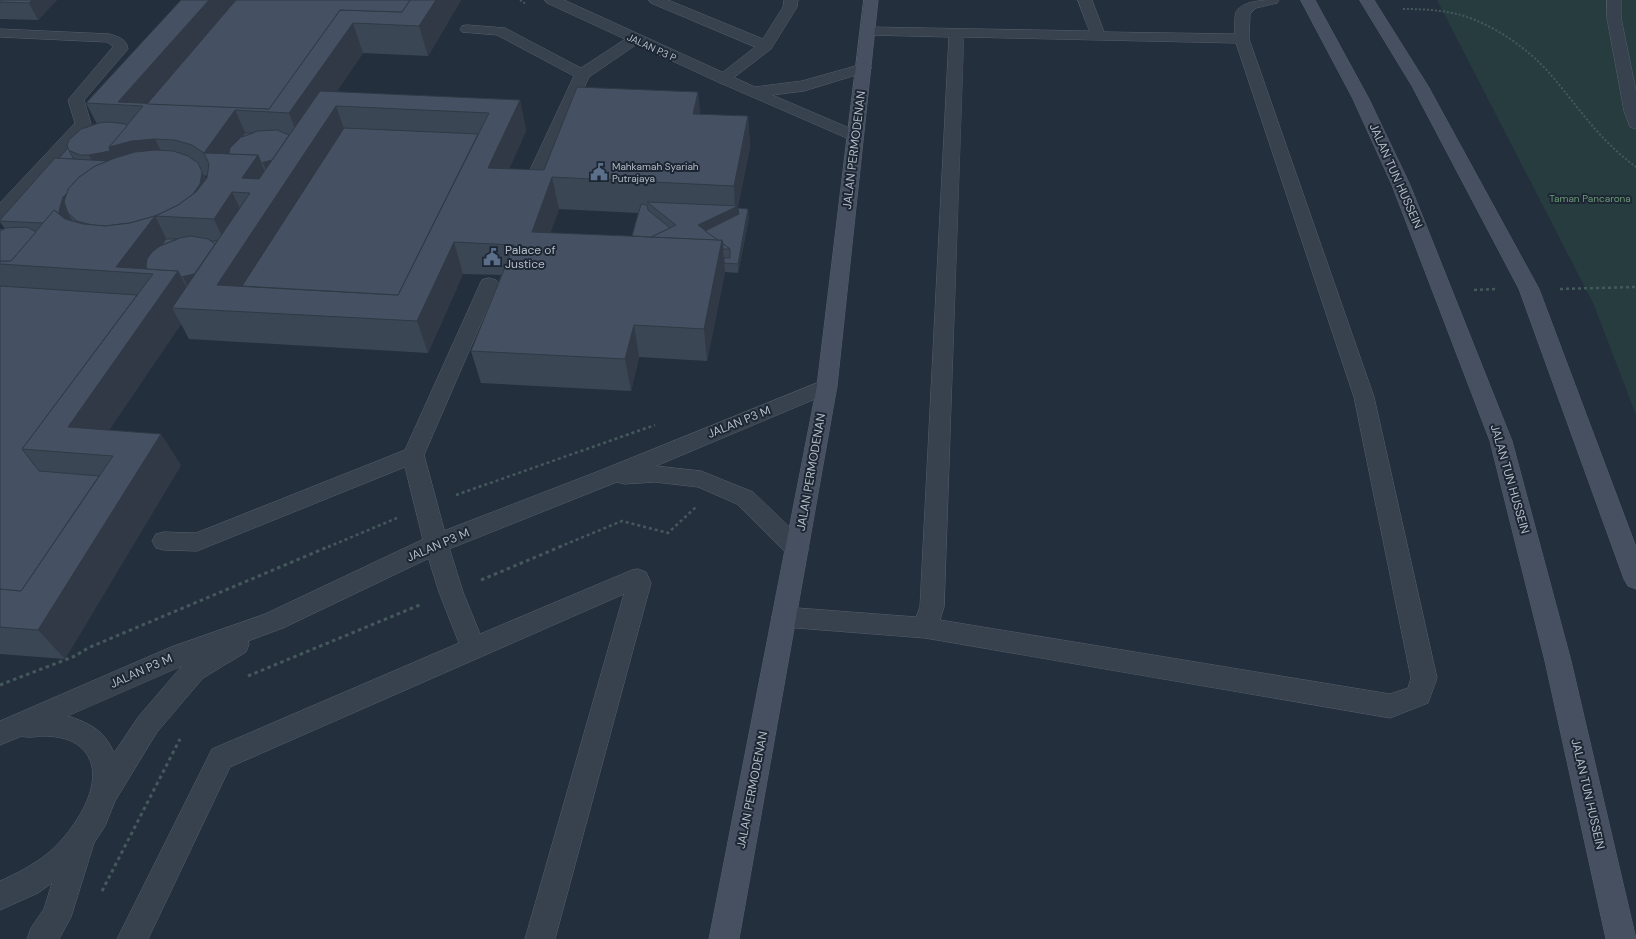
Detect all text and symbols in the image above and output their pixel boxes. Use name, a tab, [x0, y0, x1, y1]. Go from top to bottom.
street label: JALAN P3 P	[625, 30, 679, 65]
street label: JALAN PERMODENAN	[839, 90, 869, 210]
street label: JALAN TUN HUSSEIN	[1366, 121, 1426, 231]
place label: Mahkamah Syariah Putrajaya	[612, 160, 699, 185]
public building icon: Mahkamah Syariah Putrajaya	[589, 162, 609, 182]
park label: Taman Pancarona	[1549, 192, 1631, 205]
place label: Palace of Justice	[505, 242, 555, 272]
public building icon: Palace of Justice	[482, 247, 502, 267]
street label: JALAN P3 M	[705, 402, 773, 442]
street label: JALAN PERMODENAN	[793, 412, 829, 532]
street label: JALAN TUN HUSSEIN	[1487, 422, 1533, 536]
street label: JALAN P3 M	[404, 525, 472, 565]
street label: JALAN P3 M	[107, 650, 175, 692]
street label: JALAN PERMODENAN	[733, 730, 771, 850]
street label: JALAN TUN HUSSEIN	[1567, 737, 1609, 851]

